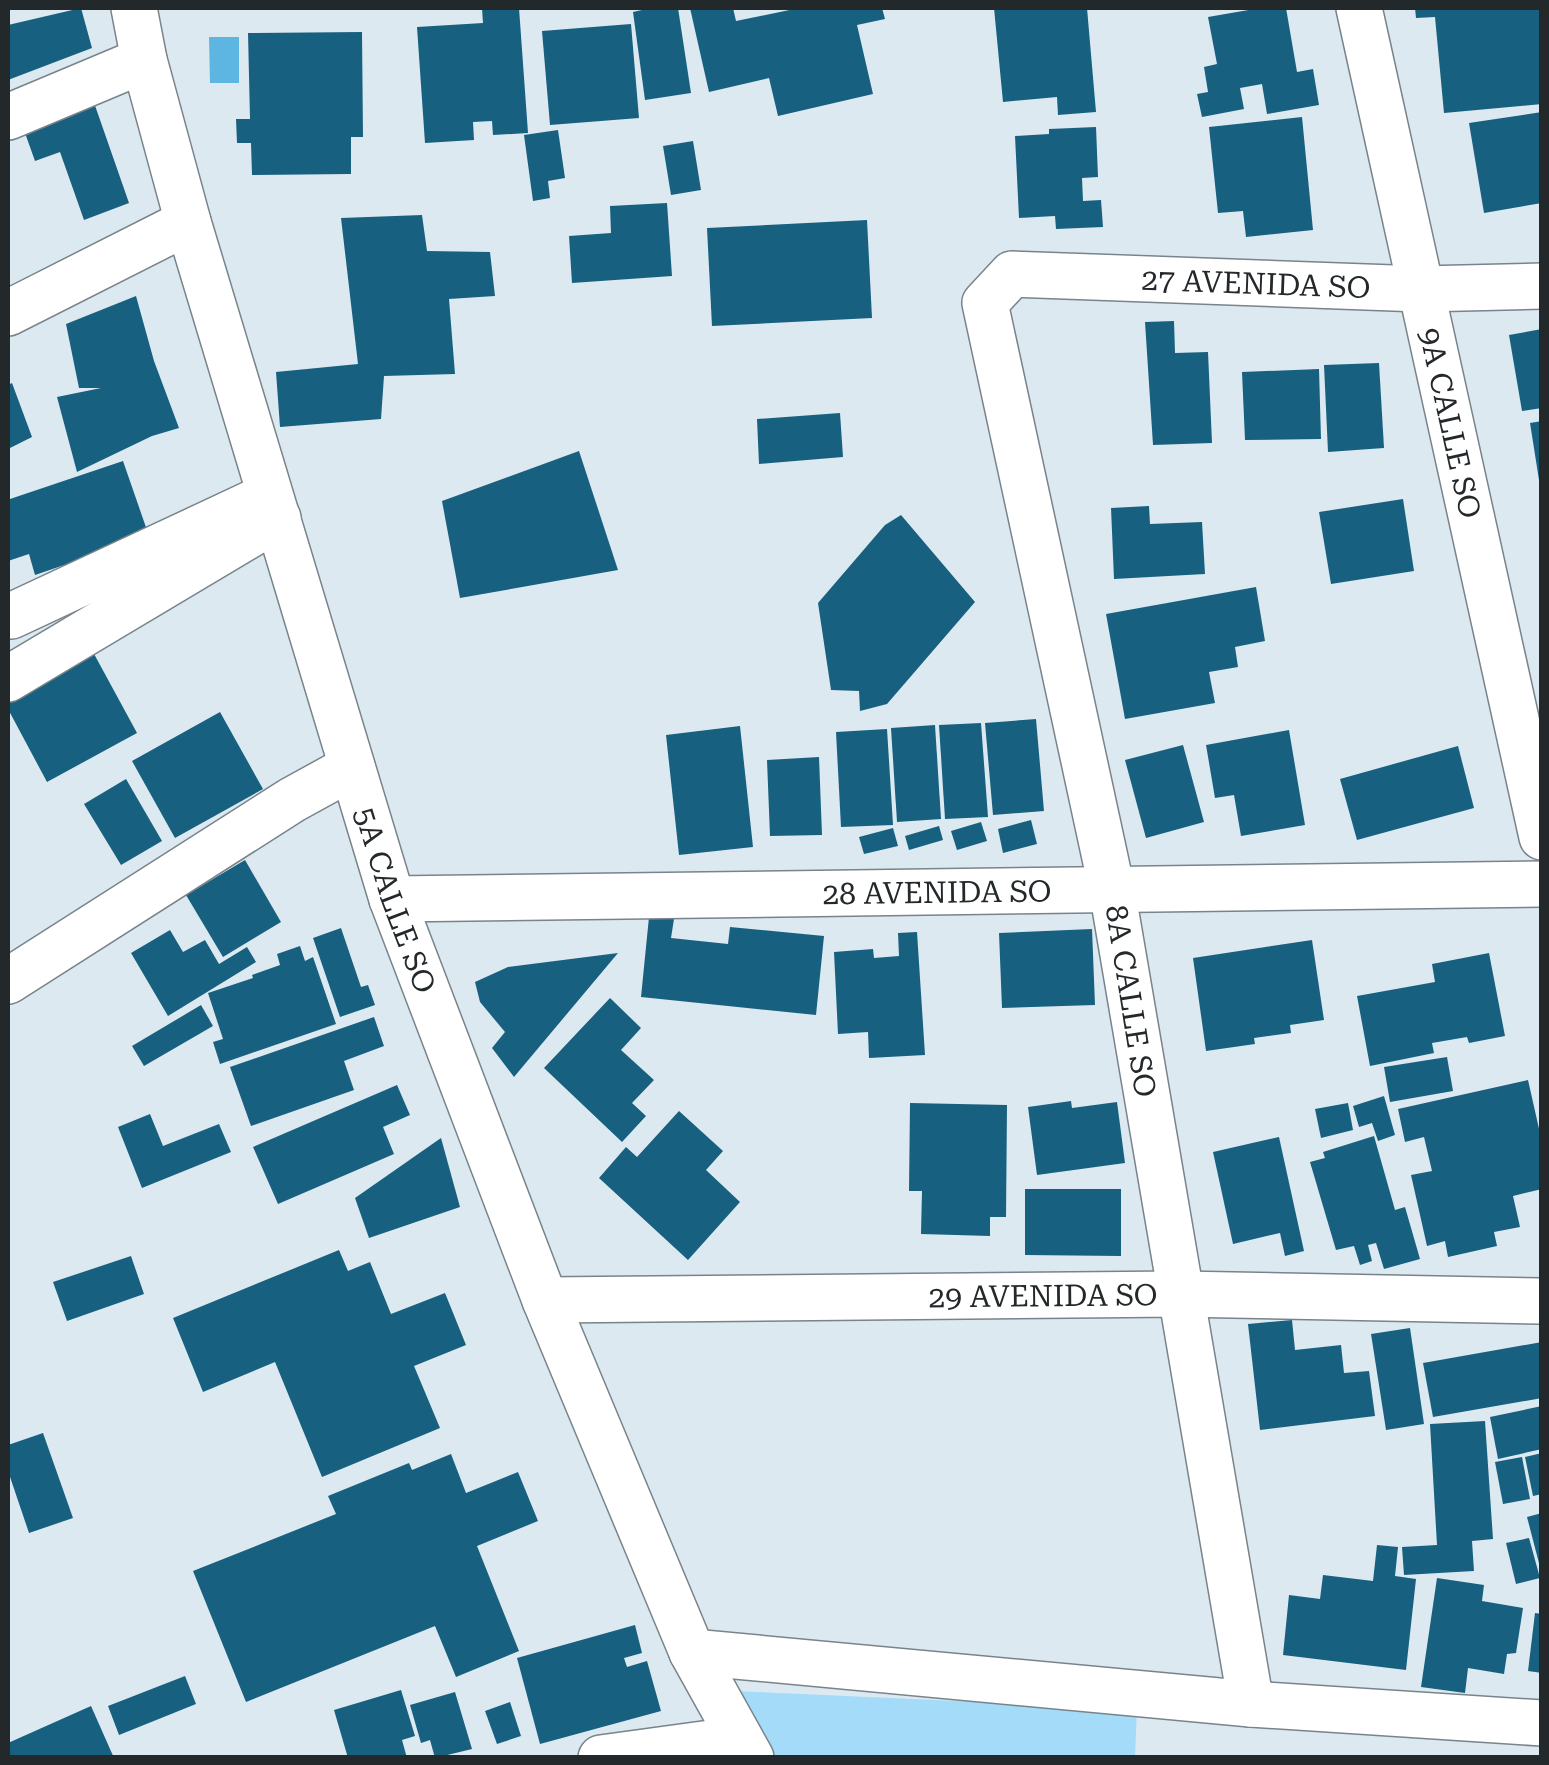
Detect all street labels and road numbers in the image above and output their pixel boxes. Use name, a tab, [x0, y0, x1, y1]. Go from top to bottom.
street label: 27 AVENIDA SO	[1141, 261, 1371, 305]
street label: 9A CALLE SO	[1413, 324, 1489, 522]
street label: 5A CALLE SO	[348, 803, 444, 998]
street label: 28 AVENIDA SO	[822, 873, 1052, 911]
street label: 8A CALLE SO	[1099, 902, 1163, 1100]
street label: 29 AVENIDA SO	[928, 1277, 1158, 1314]

